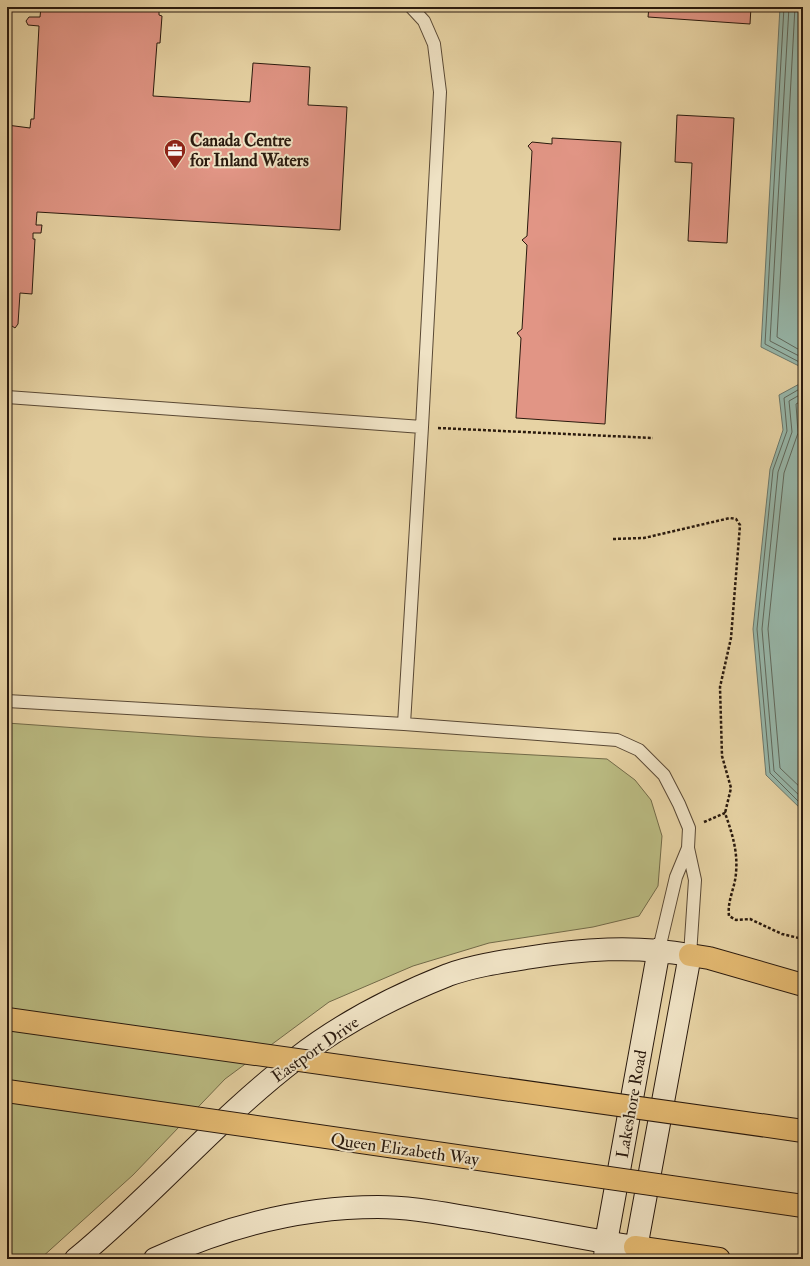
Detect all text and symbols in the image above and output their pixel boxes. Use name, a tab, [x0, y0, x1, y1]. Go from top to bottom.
place label: Canada Centre for Inland Waters	[190, 130, 309, 171]
office icon: Canada Centre for Inland Waters	[162, 137, 188, 170]
street label: Eastport Drive	[268, 1012, 364, 1088]
street label: Lakeshore Road	[612, 1048, 651, 1160]
street label: Queen Elizabeth Way	[329, 1129, 481, 1171]

